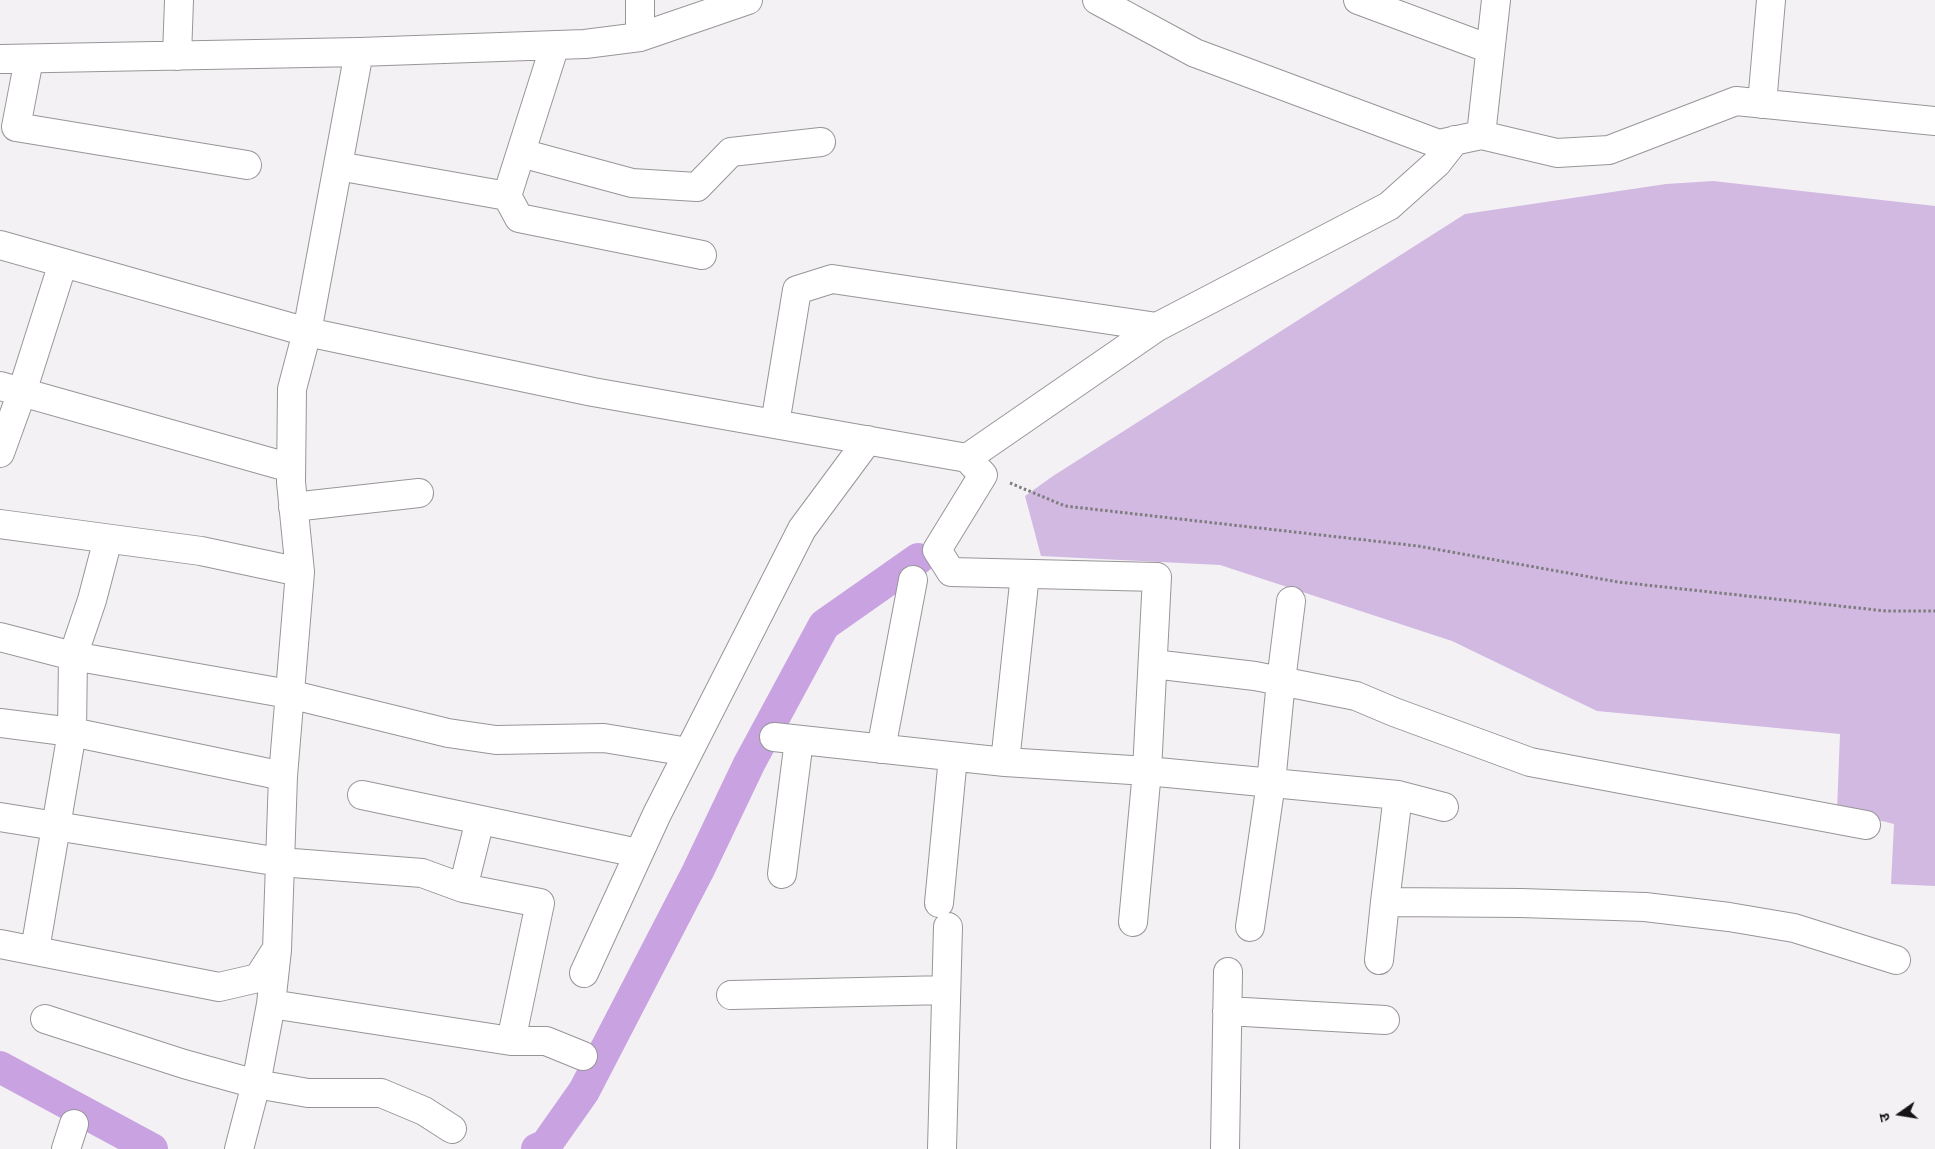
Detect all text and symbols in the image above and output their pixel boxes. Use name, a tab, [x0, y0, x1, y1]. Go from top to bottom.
north arrow	[1875, 1089, 1925, 1139]
text: उ	[1876, 1112, 1894, 1123]

